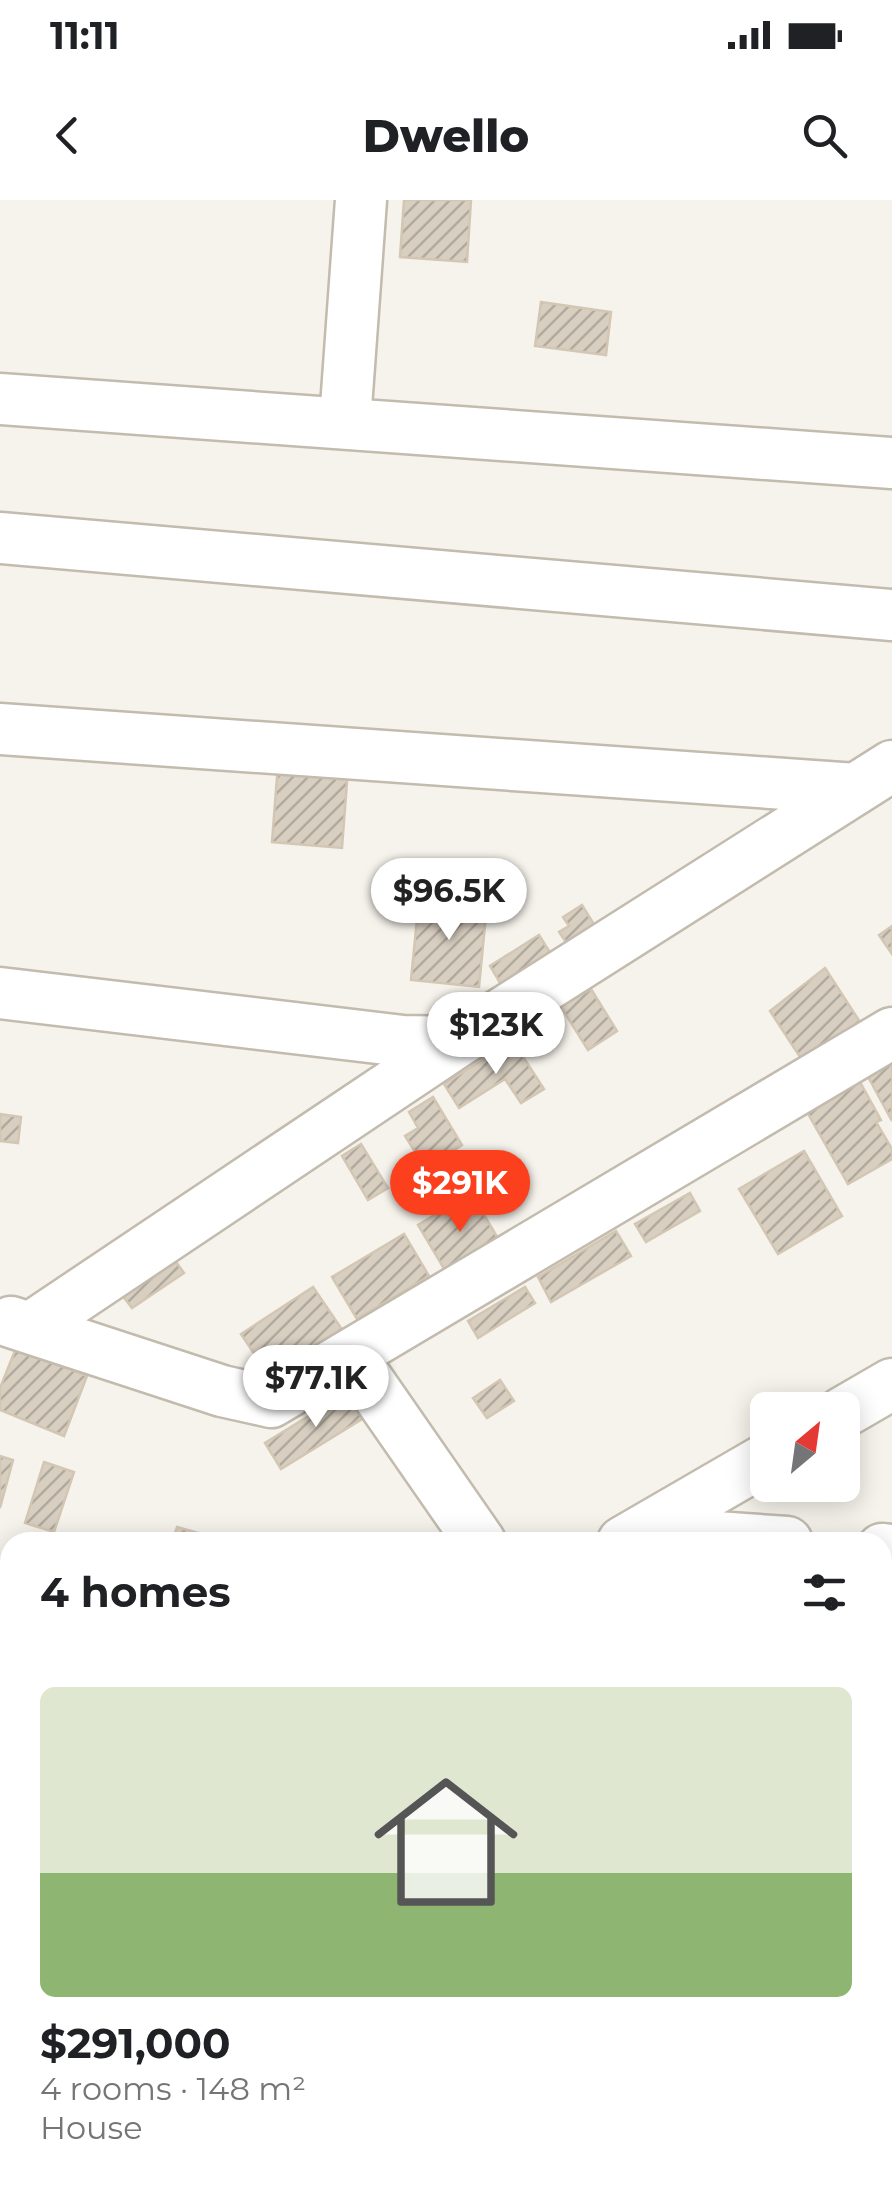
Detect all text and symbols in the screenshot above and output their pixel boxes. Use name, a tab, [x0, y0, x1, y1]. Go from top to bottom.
text: 11:11	[50, 12, 120, 59]
icon: back	[40, 108, 95, 163]
text: Dwello	[363, 108, 529, 163]
icon: search	[797, 108, 852, 163]
pin: $96.5K	[368, 858, 530, 943]
text: $96.5K	[393, 871, 505, 910]
pin: $123K	[426, 992, 566, 1077]
text: $123K	[449, 1005, 543, 1044]
pin: $291K	[390, 1150, 530, 1235]
text: $291K	[412, 1163, 508, 1202]
pin: $77.1K	[235, 1345, 397, 1430]
text: $77.1K	[265, 1358, 367, 1397]
north arrow	[750, 1392, 860, 1502]
map controls	[750, 1392, 860, 1502]
icon: filters	[797, 1565, 852, 1620]
text: 4 homes	[40, 1566, 231, 1618]
icon: home	[356, 1752, 536, 1932]
text: $291,000	[40, 2017, 231, 2069]
text: 4 rooms · 148 m²	[40, 2069, 306, 2108]
text: House	[40, 2108, 143, 2147]

